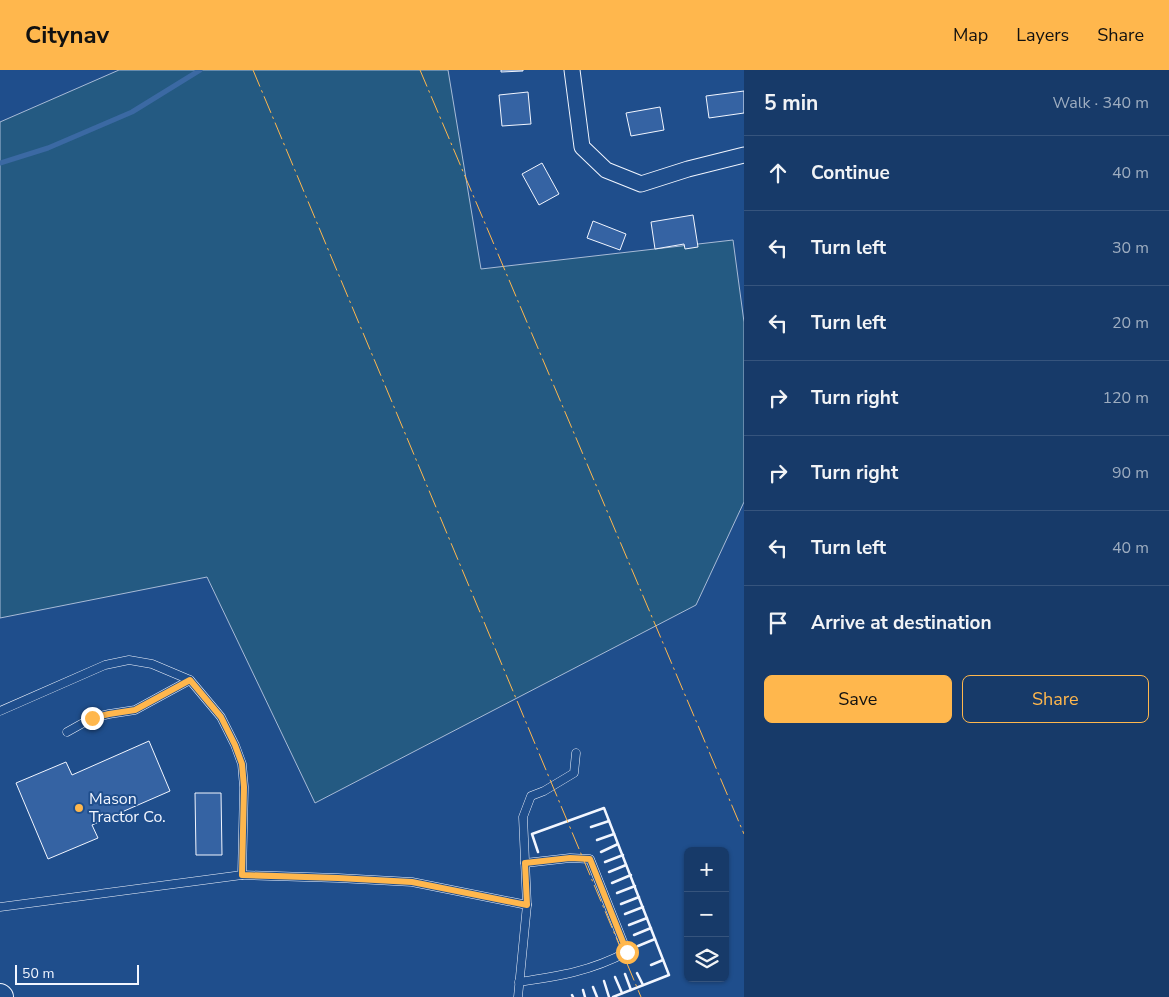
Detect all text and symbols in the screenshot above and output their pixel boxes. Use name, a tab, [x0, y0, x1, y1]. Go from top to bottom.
text: Citynav	[25, 19, 109, 51]
text: Map	[953, 23, 988, 47]
text: Layers	[1016, 23, 1069, 47]
text: Share	[1097, 23, 1144, 47]
text: 5 min	[764, 89, 818, 117]
text: Walk · 340 m	[1053, 92, 1149, 114]
icon: ahead	[764, 159, 792, 187]
text: Continue	[811, 160, 890, 186]
text: 40 m	[1112, 162, 1149, 184]
icon: left	[764, 234, 792, 262]
text: Turn left	[811, 235, 886, 261]
text: 30 m	[1112, 237, 1149, 259]
icon: left	[764, 309, 792, 337]
text: Turn left	[811, 310, 886, 336]
text: 20 m	[1112, 312, 1149, 334]
icon: right	[764, 384, 792, 412]
text: Turn right	[811, 385, 898, 411]
text: 120 m	[1102, 387, 1149, 409]
icon: right	[764, 459, 792, 487]
text: Turn right	[811, 460, 898, 486]
text: 90 m	[1112, 462, 1149, 484]
icon: left	[764, 534, 792, 562]
text: Turn left	[811, 535, 886, 561]
text: 40 m	[1112, 537, 1149, 559]
icon: arrive	[764, 609, 792, 637]
text: Arrive at destination	[811, 610, 992, 636]
button: Save	[764, 675, 952, 723]
button: Share	[962, 675, 1149, 723]
route end	[81, 707, 104, 730]
place label: Mason Tractor Co.	[89, 788, 166, 828]
marker: Mason Tractor Co.	[73, 802, 85, 814]
map controls	[684, 847, 729, 982]
button: +	[684, 847, 729, 892]
button: −	[684, 892, 729, 937]
button: layers	[684, 937, 729, 982]
route start	[616, 941, 639, 964]
scale bar	[15, 962, 139, 985]
text: 50 m	[22, 964, 54, 983]

